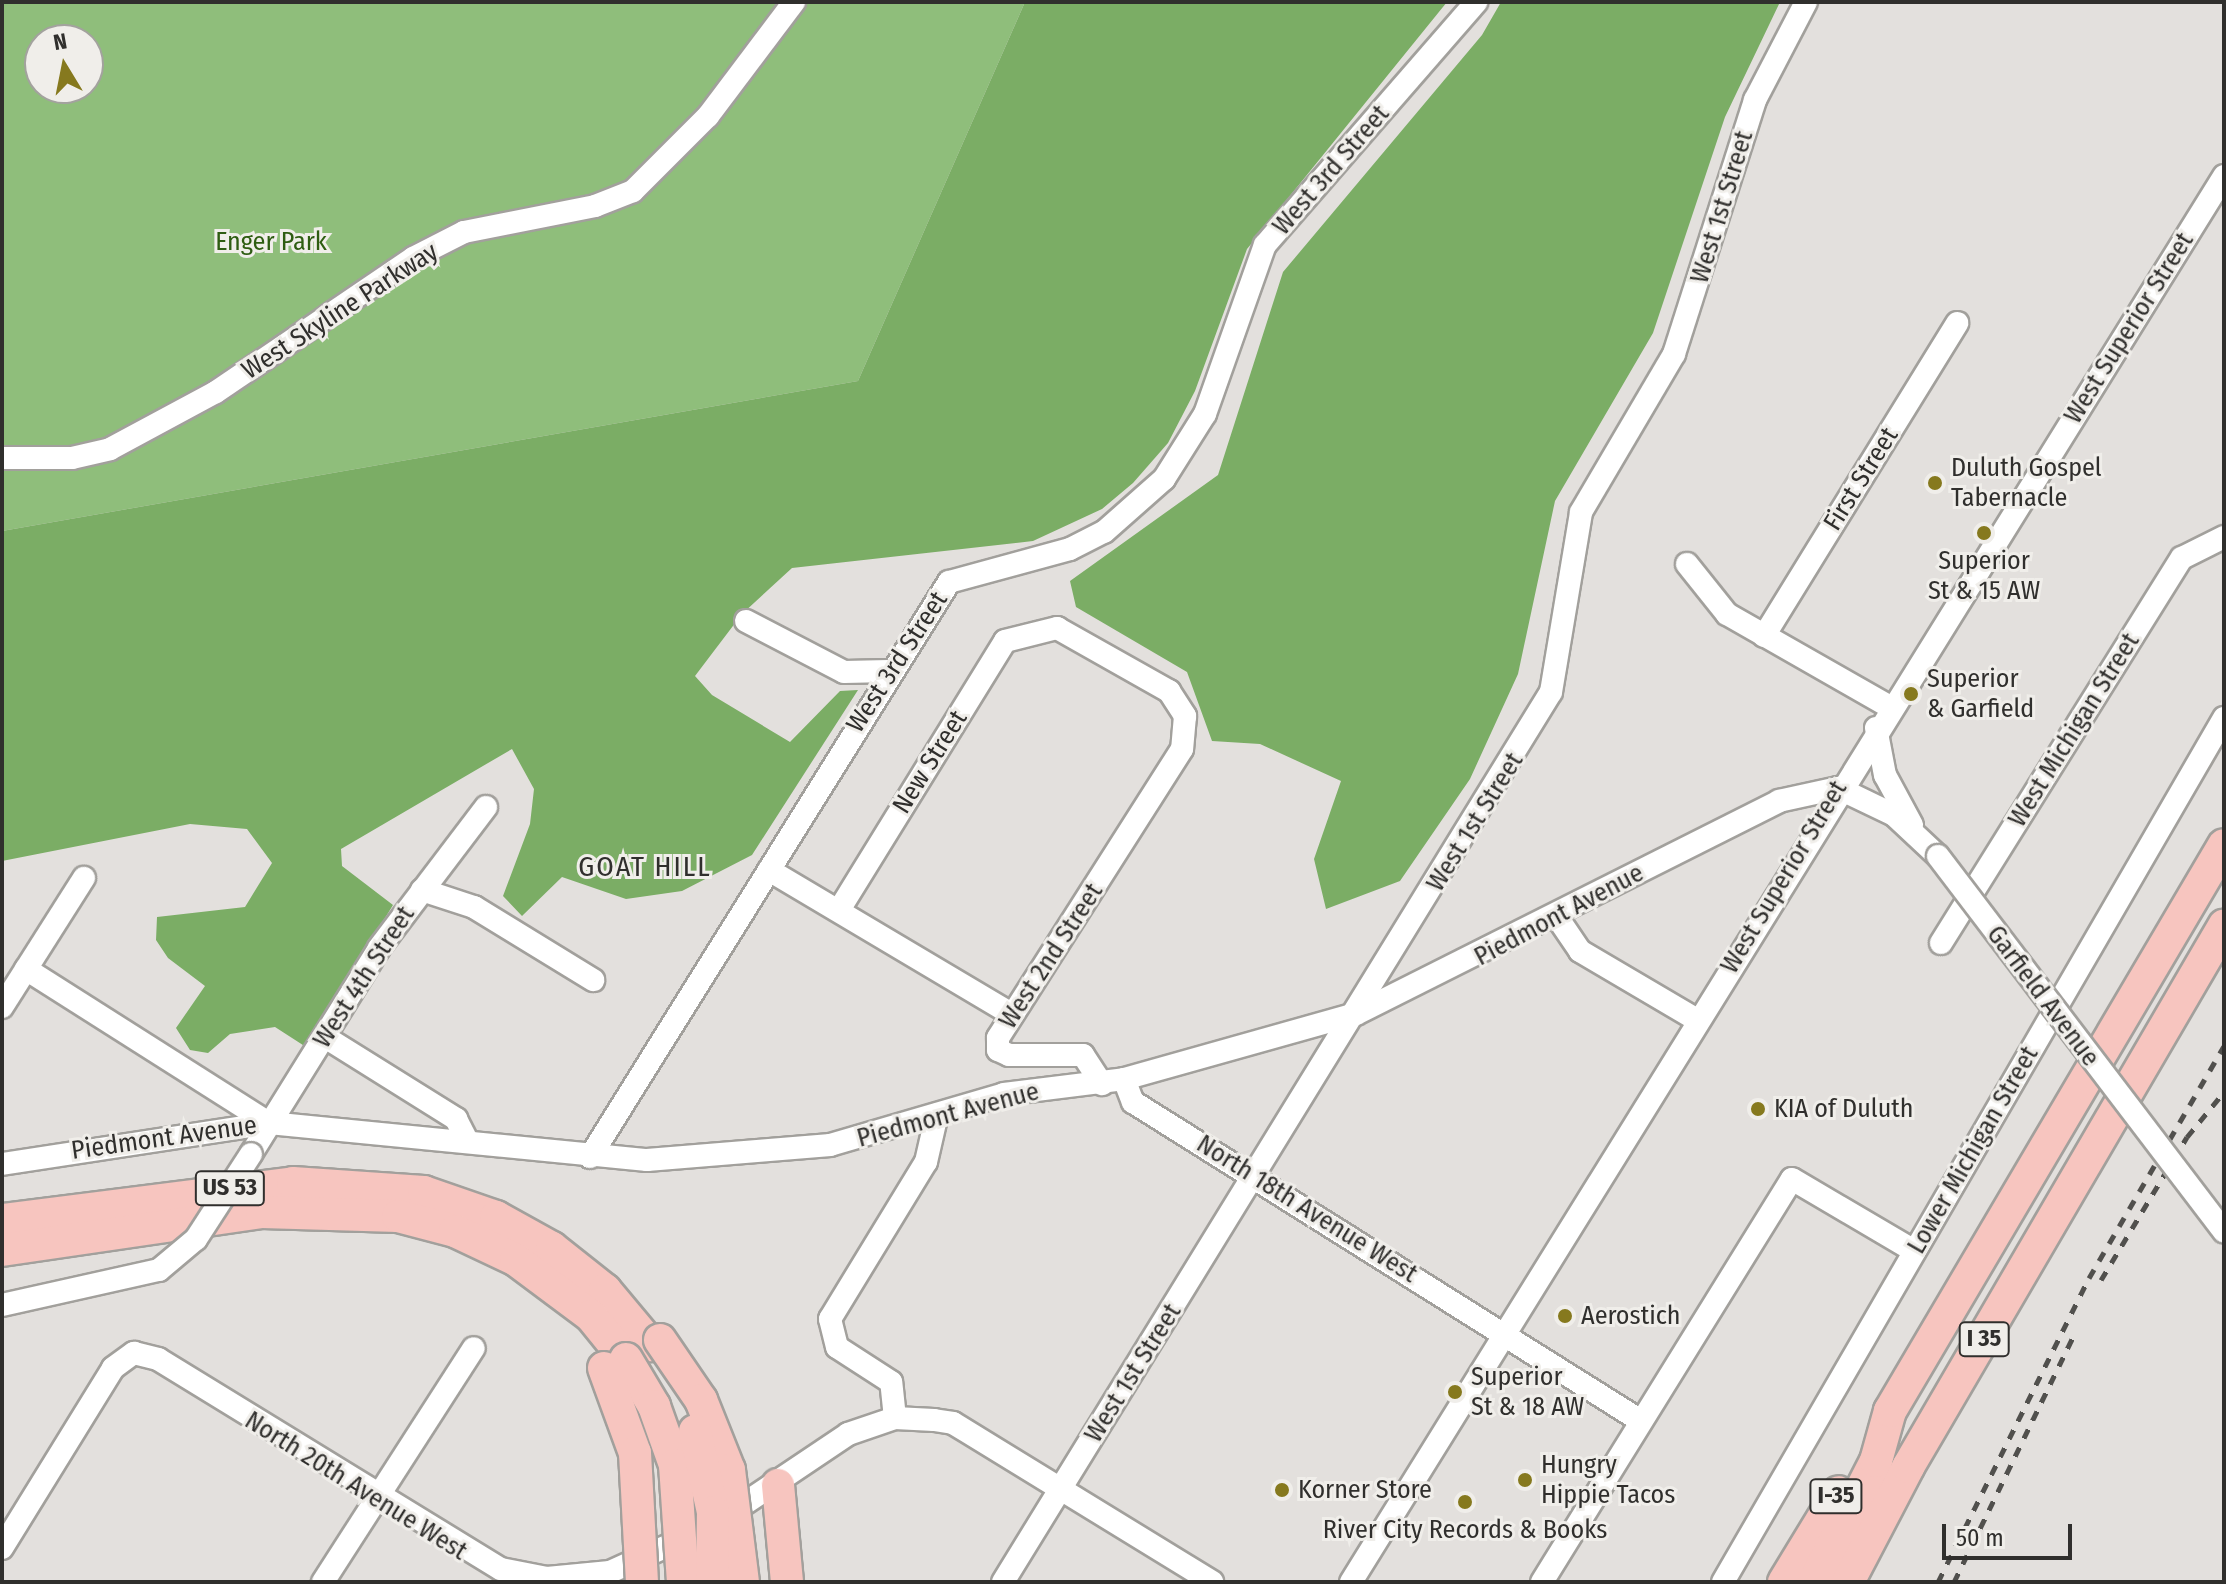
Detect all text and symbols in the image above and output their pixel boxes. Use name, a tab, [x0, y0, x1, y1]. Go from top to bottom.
north arrow	[24, 24, 104, 104]
text: N	[51, 27, 69, 56]
street label: West 3rd Street	[1266, 99, 1396, 241]
street label: West 1st Street	[1684, 127, 1760, 287]
park label: Enger Park	[215, 226, 327, 258]
street label: West Superior Street	[2058, 227, 2200, 429]
street label: West Skyline Parkway	[236, 236, 444, 386]
street label: First Street	[1817, 422, 1905, 536]
place label: Duluth Gospel Tabernacle	[1951, 452, 2102, 514]
marker: Duluth Gospel Tabernacle	[1926, 474, 1944, 492]
marker: Superior St & 15 AW	[1975, 524, 1993, 542]
place label: Superior St & 15 AW	[1928, 545, 2040, 606]
street label: West 3rd Street	[840, 586, 954, 738]
street label: West Michigan Street	[2002, 627, 2146, 833]
place label: Superior & Garfield	[1927, 663, 2034, 724]
marker: Superior & Garfield	[1902, 685, 1920, 703]
street label: New Street	[886, 705, 974, 819]
street label: West 1st Street	[1420, 747, 1530, 897]
street label: West Superior Street	[1714, 775, 1854, 979]
district label: GOAT HILL	[578, 850, 712, 884]
street label: Piedmont Avenue	[1469, 857, 1649, 973]
street label: West 2nd Street	[992, 878, 1110, 1034]
street label: West 4th Street	[307, 900, 421, 1054]
street label: Garfield Avenue	[1980, 920, 2106, 1072]
street label: Lower Michigan Street	[1901, 1041, 2045, 1259]
street label: Piedmont Avenue	[854, 1076, 1042, 1154]
place label: KIA of Duluth	[1774, 1093, 1913, 1125]
marker: KIA of Duluth	[1749, 1100, 1767, 1118]
street label: Piedmont Avenue	[69, 1110, 259, 1166]
street label: North 18th Avenue West	[1191, 1128, 1423, 1290]
road number: US 53	[194, 1168, 266, 1208]
street label: West 1st Street	[1078, 1298, 1188, 1448]
place label: Aerostich	[1581, 1300, 1681, 1332]
marker: Aerostich	[1556, 1307, 1574, 1325]
road number: I 35	[1958, 1319, 2010, 1359]
place label: Superior St & 18 AW	[1471, 1361, 1584, 1422]
marker: Superior St & 18 AW	[1446, 1383, 1464, 1401]
street label: North 20th Avenue West	[239, 1405, 473, 1567]
place label: Hungry Hippie Tacos	[1541, 1449, 1675, 1510]
marker: Hungry Hippie Tacos	[1516, 1471, 1534, 1489]
place label: Korner Store	[1298, 1474, 1432, 1506]
road number: I-35	[1808, 1476, 1864, 1516]
marker: Korner Store	[1273, 1481, 1291, 1499]
marker: River City Records & Books	[1456, 1493, 1474, 1511]
scale bar	[1946, 1508, 2076, 1558]
place label: River City Records & Books	[1323, 1514, 1607, 1546]
text: 50 m	[1956, 1524, 2004, 1552]

